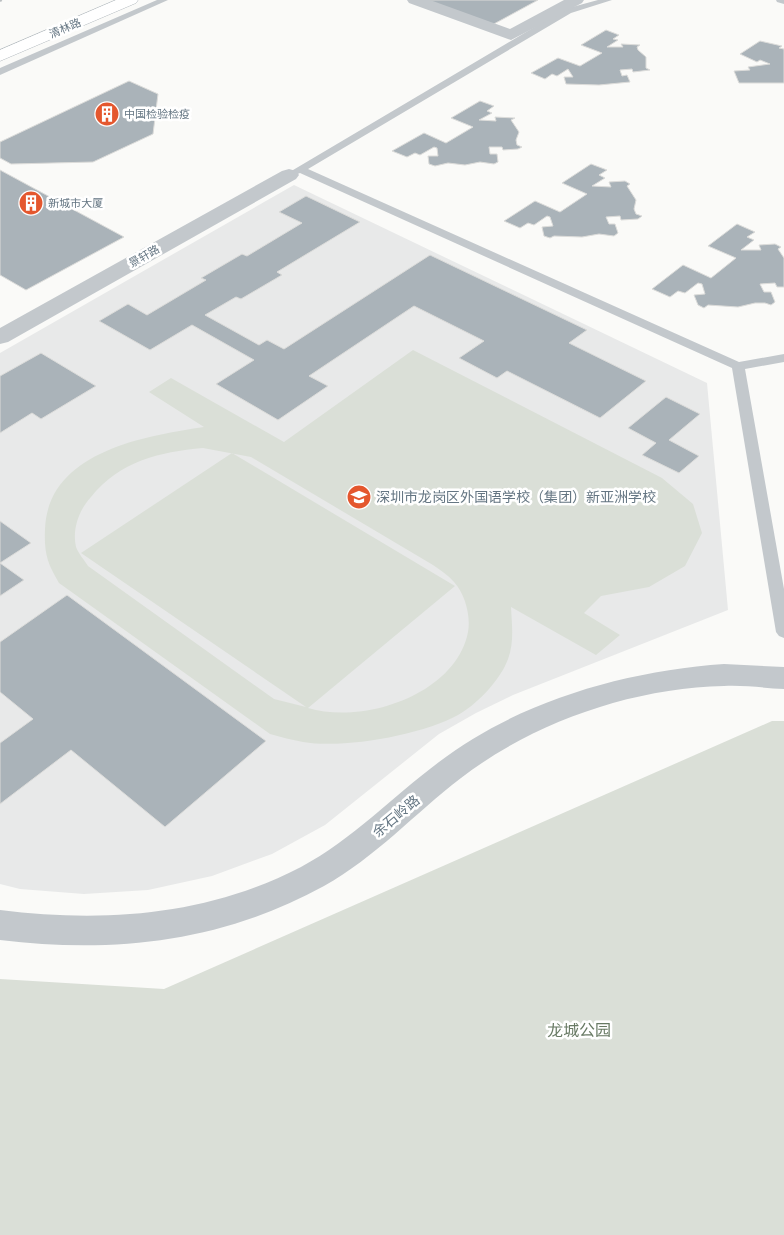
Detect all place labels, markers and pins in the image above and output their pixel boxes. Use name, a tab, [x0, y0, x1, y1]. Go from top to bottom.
building icon: 中国检验检疫	[94, 101, 120, 127]
place label: 中国检验检疫	[124, 107, 190, 121]
building icon: 新城市大厦	[18, 190, 44, 216]
place label: 新城市大厦	[48, 196, 103, 210]
school or university icon: 深圳市龙岗区外国语学校（集团）新亚洲学校	[346, 484, 372, 510]
place label: 深圳市龙岗区外国语学校（集团）新亚洲学校	[376, 488, 656, 506]

